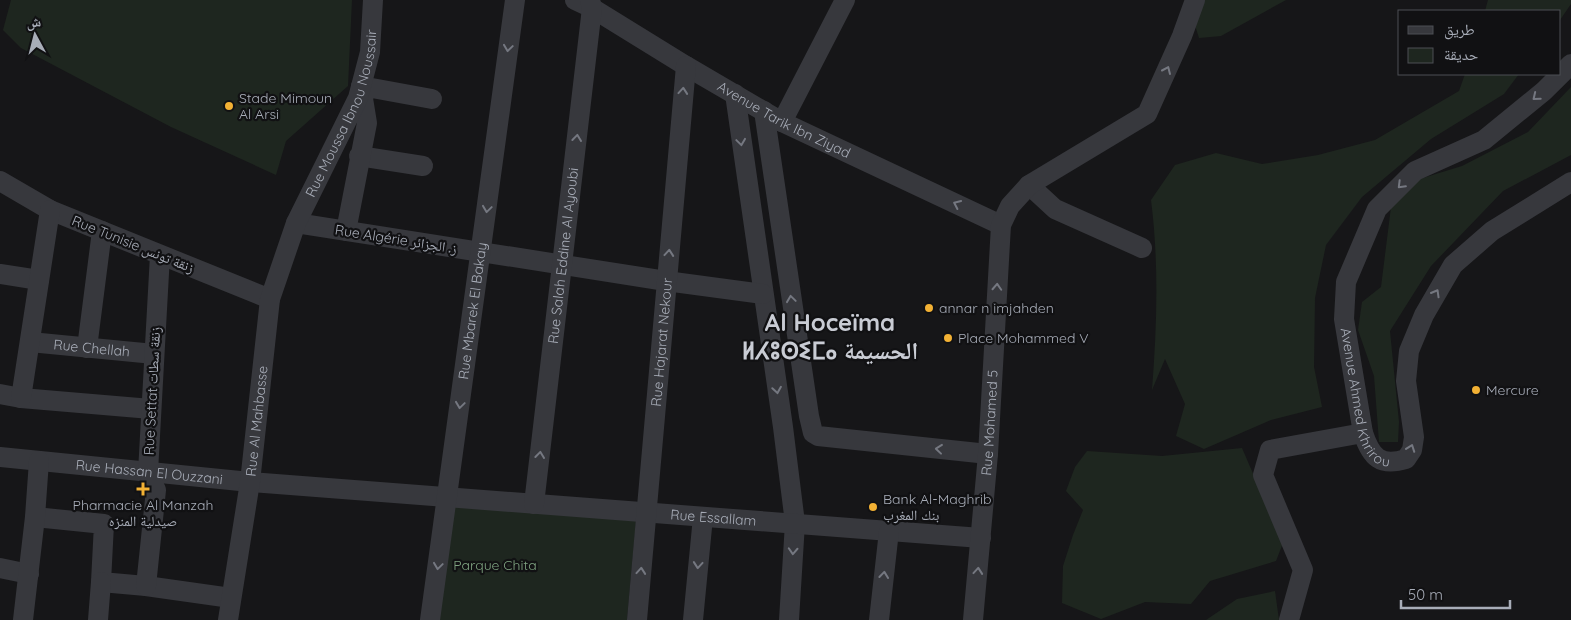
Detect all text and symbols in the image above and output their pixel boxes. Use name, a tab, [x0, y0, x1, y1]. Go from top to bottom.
north arrow	[10, 10, 60, 60]
legend	[1398, 10, 1561, 75]
text: ش	[25, 12, 42, 32]
text: طريق	[1444, 20, 1475, 40]
street label: Rue Moussa Ibnou Noussair	[301, 28, 380, 200]
one-way arrow	[504, 44, 514, 53]
text: حديقة	[1444, 45, 1479, 64]
one-way arrow	[1161, 66, 1171, 75]
street label: Avenue Tarik Ibn Ziyad	[714, 77, 853, 162]
one-way arrow	[678, 86, 689, 94]
place label: Stade Mimoun Al Arsi	[239, 89, 332, 123]
one-way arrow	[1533, 92, 1542, 100]
marker: Stade Mimoun Al Arsi	[223, 100, 235, 112]
one-way arrow	[571, 133, 582, 141]
one-way arrow	[736, 138, 746, 147]
street label: Rue Salah Eddine Al Ayoubi	[544, 167, 582, 345]
one-way arrow	[1398, 179, 1407, 188]
one-way arrow	[953, 201, 962, 211]
one-way arrow	[482, 205, 492, 214]
street label: Rue Tunisie زنقة تونس	[69, 211, 197, 277]
street label: Rue Algérie ز. الجزائر	[334, 220, 458, 258]
street label: Rue Mbarek El Bakay	[454, 241, 491, 381]
one-way arrow	[663, 248, 674, 256]
street label: Rue Hajarat Nekour	[647, 276, 676, 407]
one-way arrow	[991, 283, 1002, 291]
one-way arrow	[1430, 290, 1440, 299]
one-way arrow	[787, 294, 797, 303]
place label: annar n imjahden	[939, 299, 1054, 317]
marker: annar n imjahden	[923, 302, 935, 314]
district label: Al Hoceïma ⵍⵃⵓⵙⵉⵎⴰ الحسيمة	[742, 307, 918, 365]
street label: Rue Settat زنقة سطات	[140, 326, 164, 456]
street label: Avenue Ahmed Khrirou	[1337, 326, 1392, 471]
place label: Place Mohammed V	[958, 329, 1089, 347]
marker: Place Mohammed V	[942, 332, 954, 344]
street label: Rue Chellah	[53, 335, 131, 361]
street label: Rue Al Mahbasse	[242, 365, 272, 477]
street label: Rue Mohamed 5	[977, 369, 1002, 476]
place label: Mercure	[1486, 381, 1539, 399]
marker: Mercure	[1470, 384, 1482, 396]
one-way arrow	[771, 385, 781, 394]
one-way arrow	[455, 401, 466, 409]
one-way arrow	[935, 444, 943, 455]
one-way arrow	[1405, 444, 1415, 453]
one-way arrow	[534, 451, 545, 459]
street label: Rue Hassan El Ouzzani	[75, 456, 224, 488]
marker: Pharmacie Al Manzah صيدلية المنزه	[137, 483, 149, 495]
place label: Bank Al-Maghrib بنك المغرب	[883, 490, 991, 524]
place label: Pharmacie Al Manzah صيدلية المنزه	[73, 496, 213, 530]
marker: Bank Al-Maghrib بنك المغرب	[867, 501, 879, 513]
street label: Rue Essallam	[670, 505, 757, 530]
one-way arrow	[787, 547, 798, 555]
park label: Parque Chita	[453, 556, 537, 574]
one-way arrow	[433, 562, 444, 570]
one-way arrow	[693, 562, 704, 570]
one-way arrow	[636, 567, 647, 575]
one-way arrow	[972, 567, 983, 575]
one-way arrow	[878, 571, 889, 579]
scale bar	[1401, 578, 1510, 610]
text: 50 m	[1408, 585, 1443, 604]

